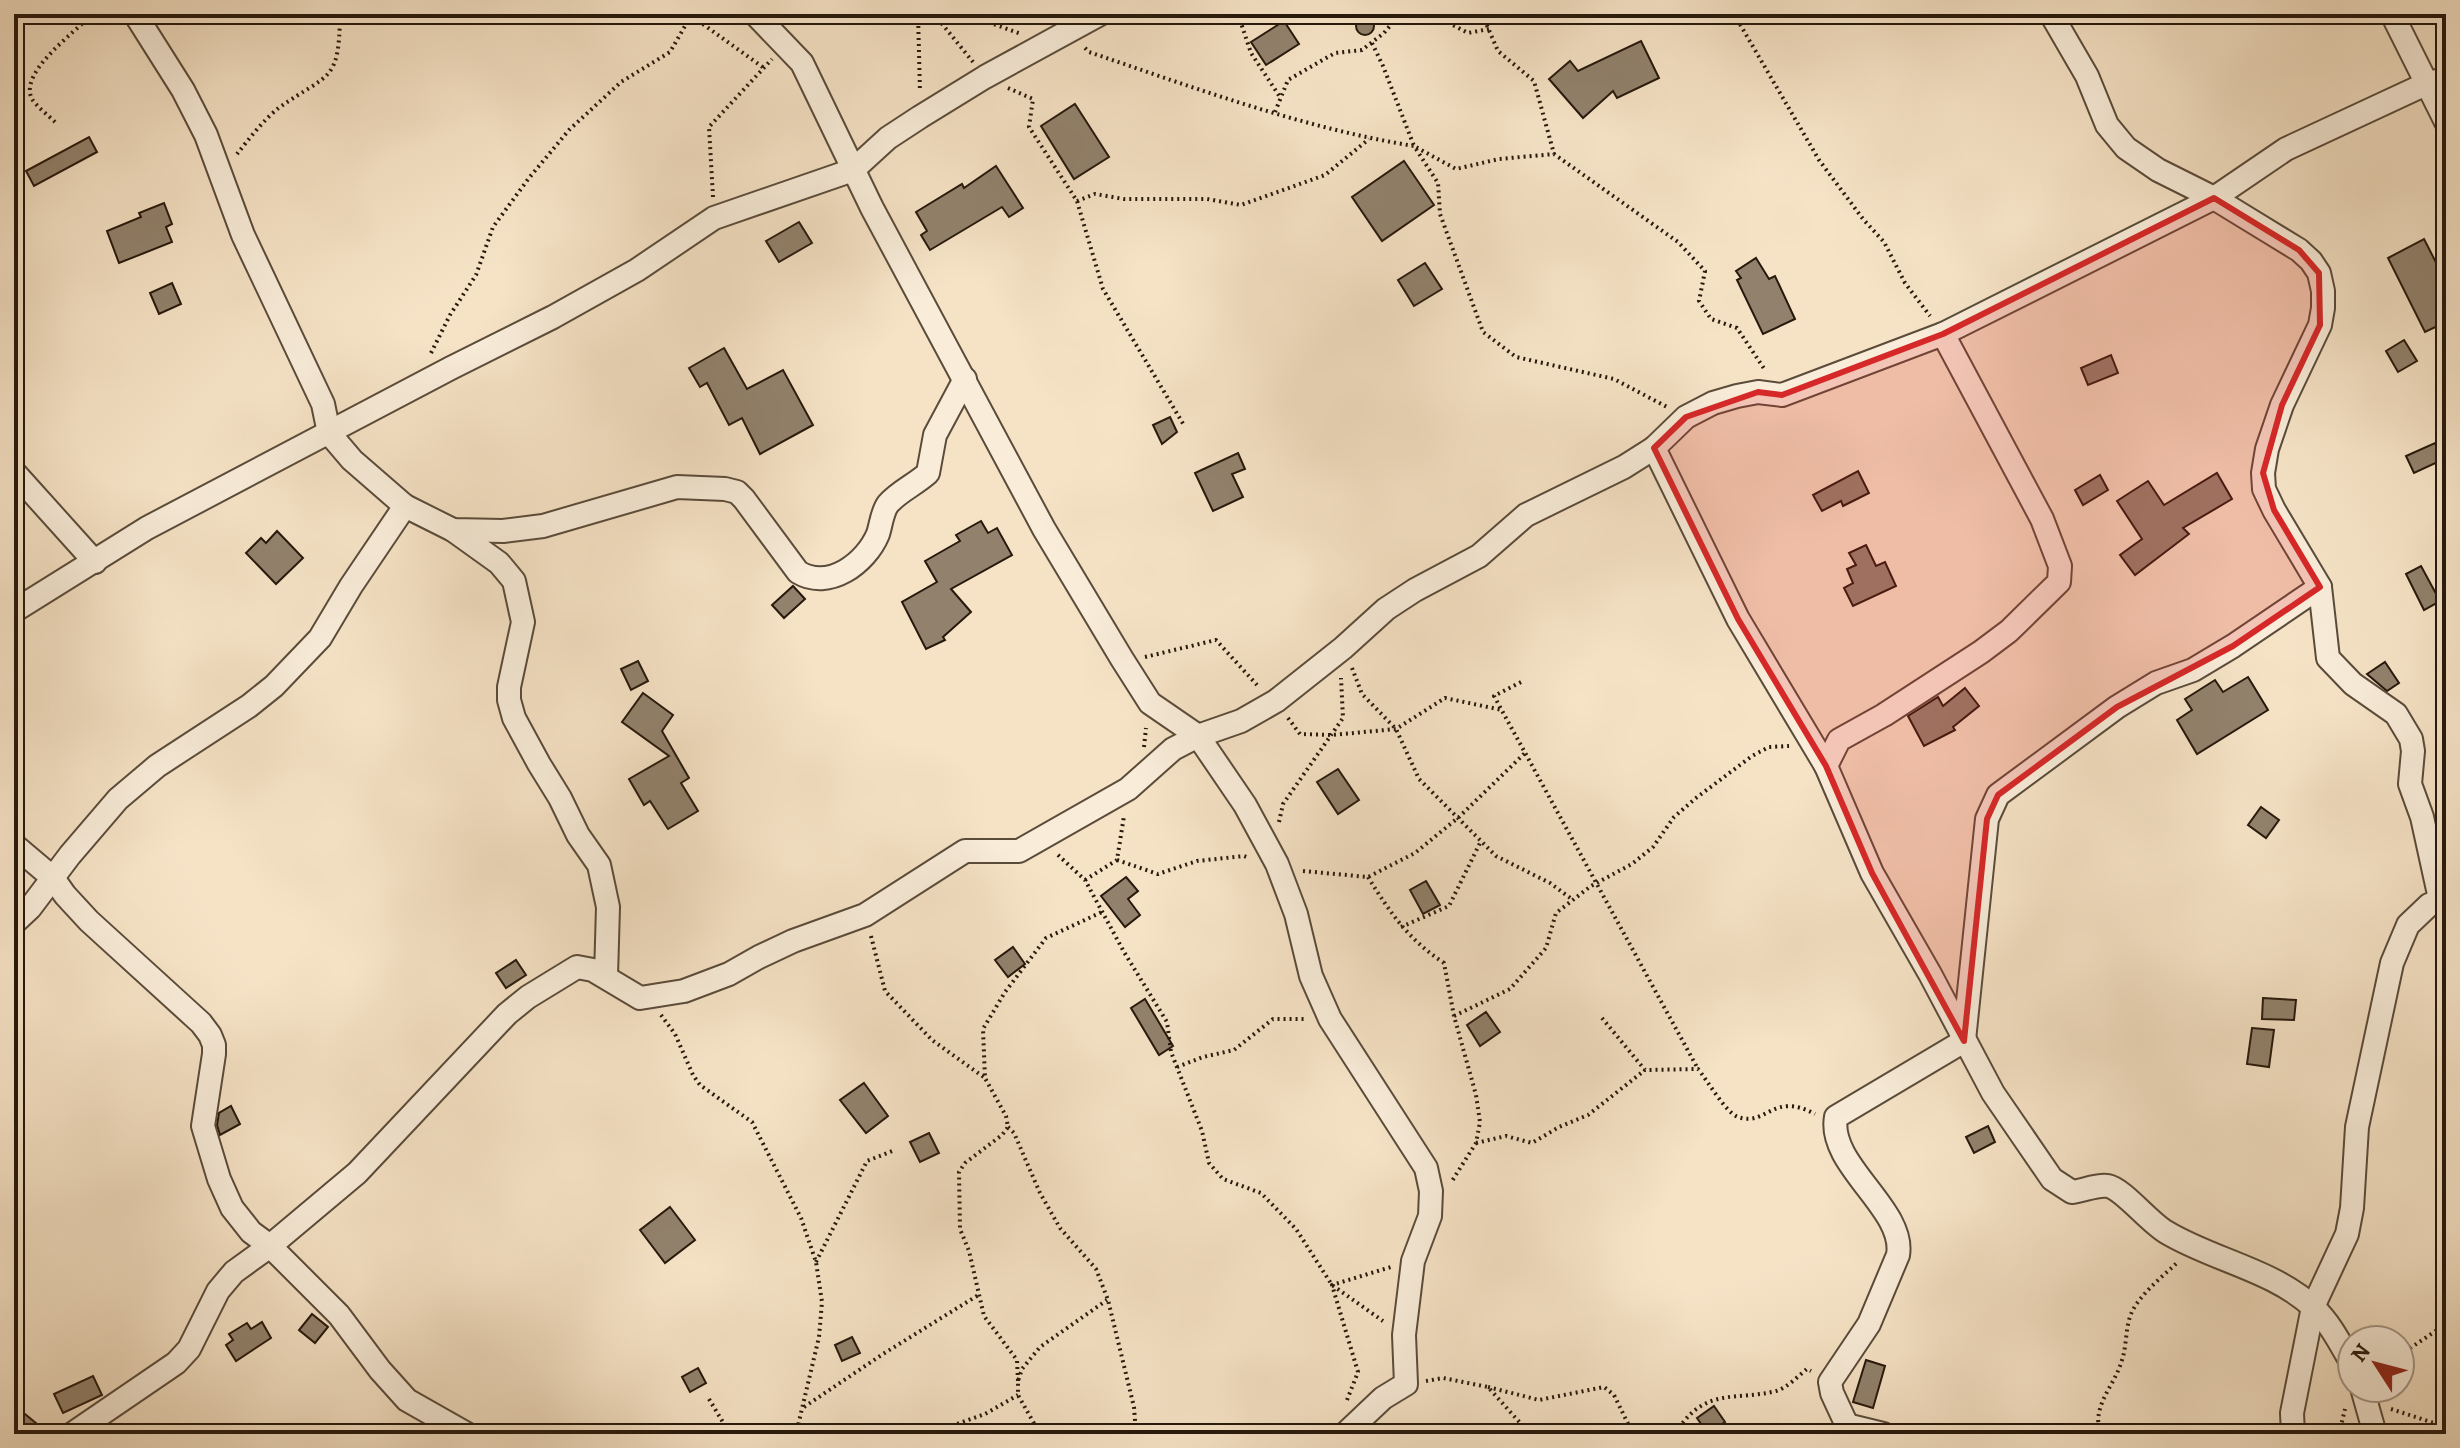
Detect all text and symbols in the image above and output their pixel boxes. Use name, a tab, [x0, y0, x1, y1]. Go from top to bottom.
north arrow	[2336, 1324, 2416, 1404]
text: N	[2344, 1338, 2377, 1368]

